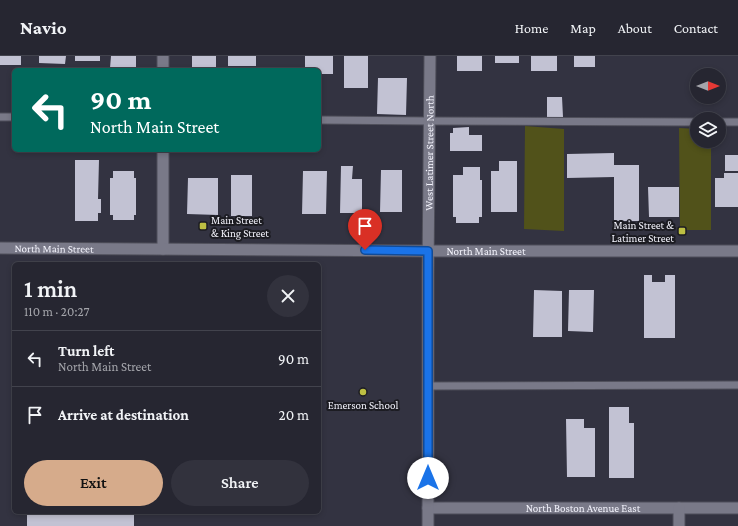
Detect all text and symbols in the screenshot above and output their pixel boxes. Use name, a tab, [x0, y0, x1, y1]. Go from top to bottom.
text: Navio	[20, 17, 67, 38]
text: Home	[515, 20, 548, 36]
text: Map	[570, 20, 596, 36]
text: About	[618, 20, 652, 36]
text: Contact	[674, 20, 718, 36]
north arrow	[690, 68, 726, 104]
map controls	[690, 68, 726, 148]
icon: left	[24, 84, 76, 136]
text: 90 m	[90, 84, 151, 115]
street label: West Latimer Street North	[423, 95, 436, 211]
button: layers	[690, 112, 726, 148]
text: North Main Street	[90, 117, 219, 137]
pin	[348, 209, 382, 250]
place label: Main Street & King Street	[211, 214, 269, 240]
icon: arrive	[354, 215, 376, 237]
place label: Main Street & Latimer Street	[611, 219, 674, 244]
marker: Main Street & King Street	[198, 221, 208, 231]
marker: Main Street & Latimer Street	[677, 226, 687, 236]
street label: North Main Street	[14, 242, 94, 255]
street label: North Main Street	[446, 245, 526, 257]
text: 1 min	[24, 275, 77, 302]
button: close	[267, 275, 309, 317]
text: 110 m · 20:27	[24, 304, 89, 319]
text: Turn left	[58, 343, 114, 359]
icon: left	[24, 348, 46, 370]
text: 90 m	[278, 351, 309, 367]
text: North Main Street	[58, 359, 151, 374]
marker: Emerson School	[358, 387, 368, 397]
place label: Emerson School	[328, 399, 398, 411]
icon: arrive	[24, 404, 46, 426]
text: Arrive at destination	[58, 407, 189, 423]
text: 20 m	[279, 407, 309, 423]
position arrow	[407, 457, 449, 499]
button: Exit	[24, 460, 163, 506]
button: Share	[171, 460, 309, 506]
street label: North Boston Avenue East	[526, 502, 641, 514]

